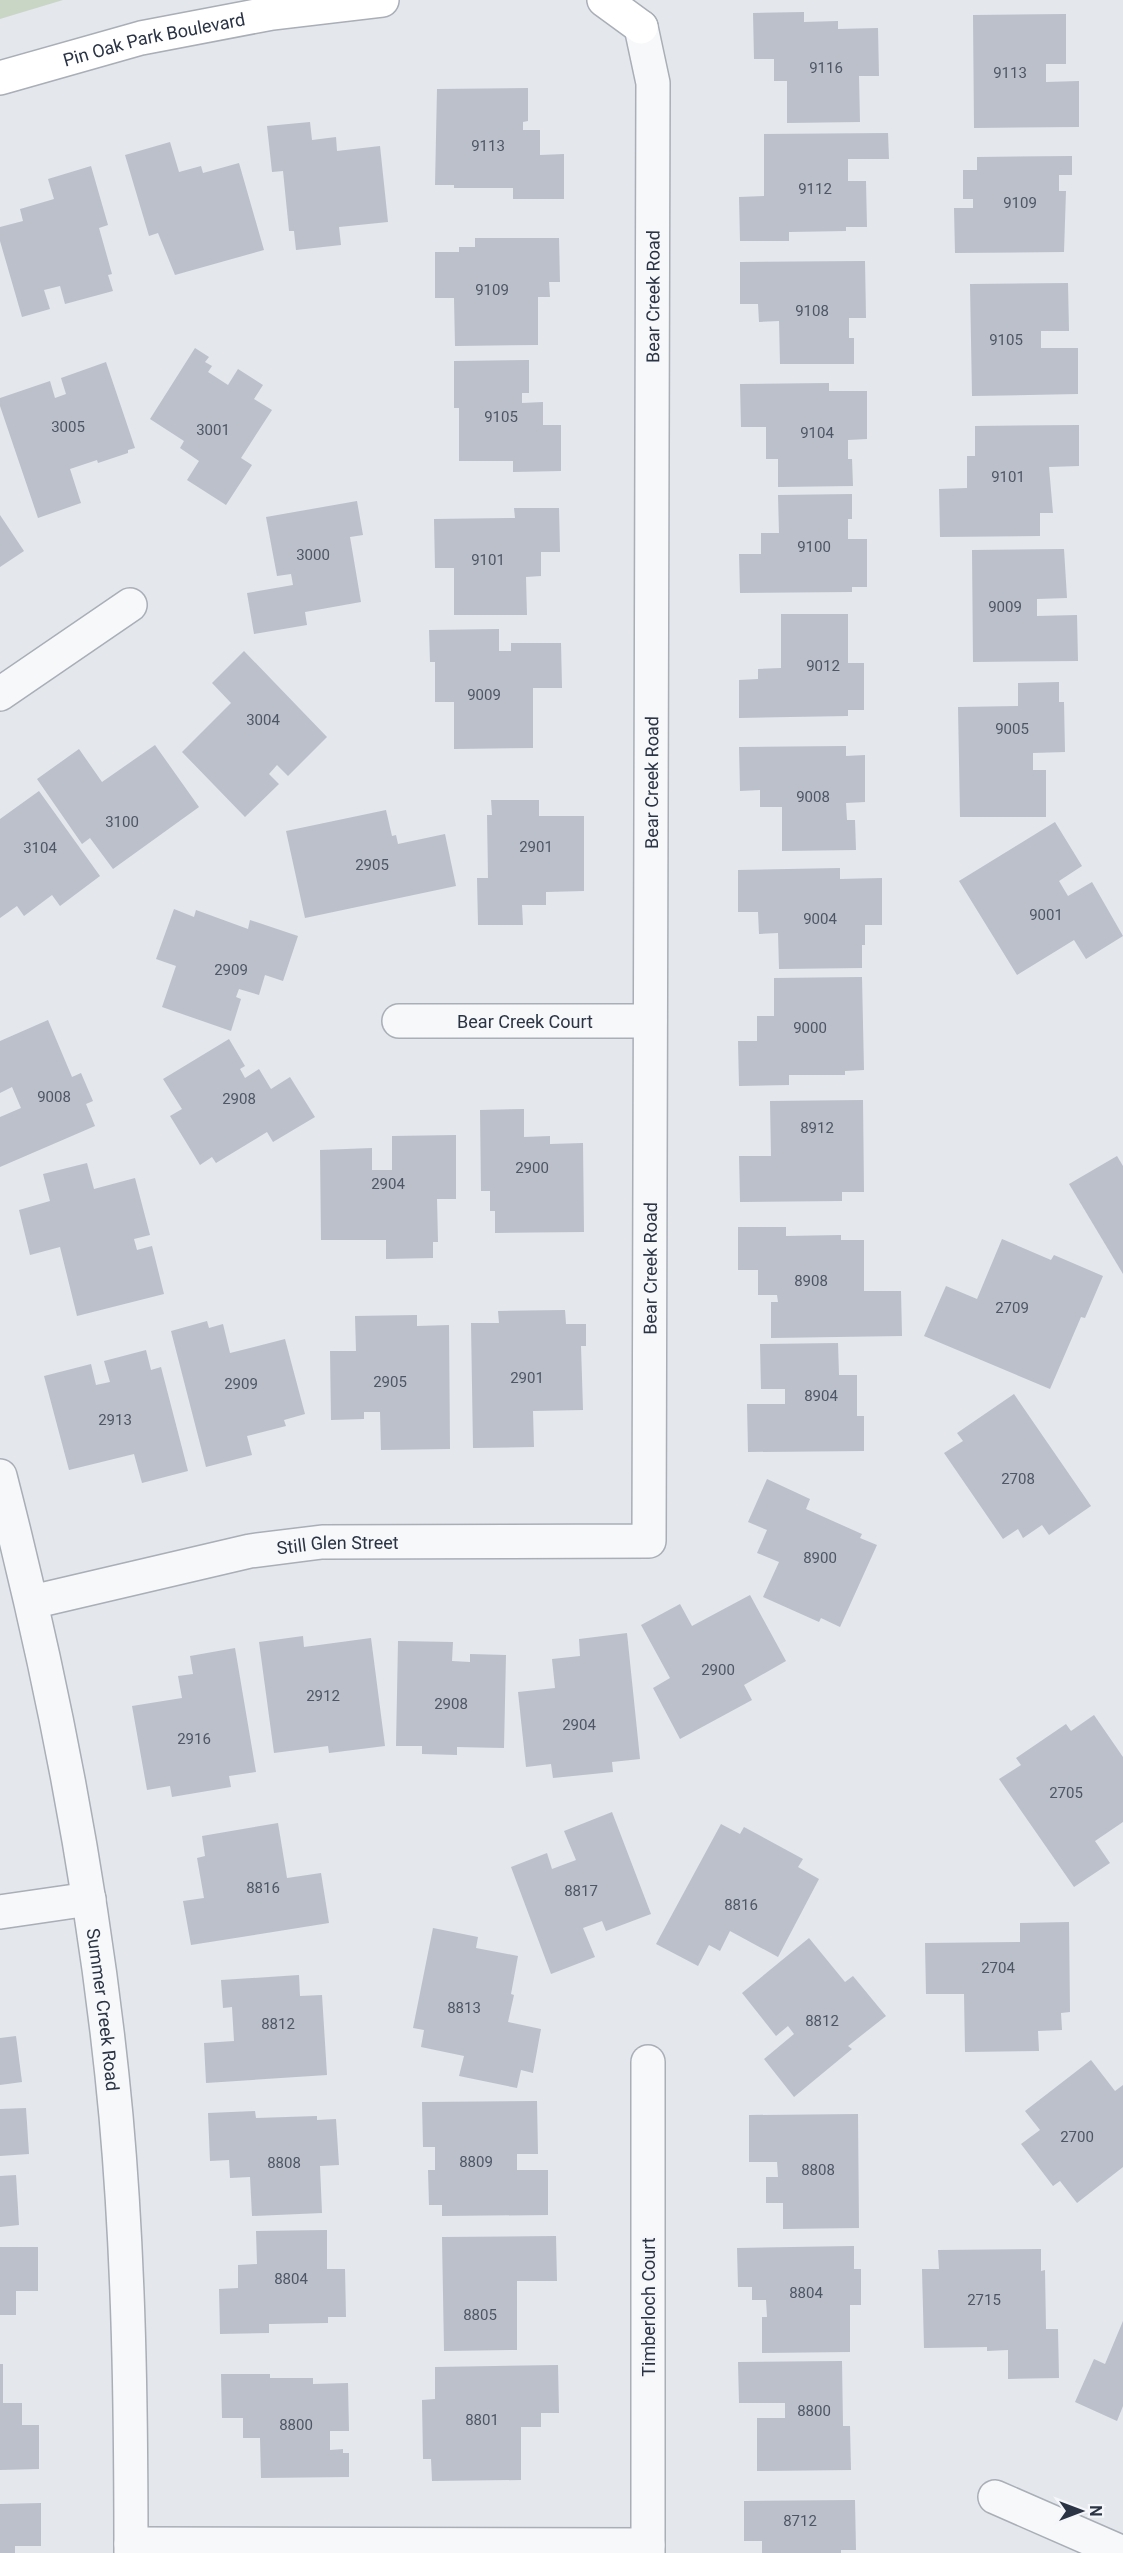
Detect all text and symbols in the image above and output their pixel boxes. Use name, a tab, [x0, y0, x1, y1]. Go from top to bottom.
street label: Pin Oak Park Boulevard	[60, 8, 247, 70]
house number: 9116	[809, 59, 843, 77]
house number: 9113	[993, 64, 1027, 82]
house number: 9113	[471, 137, 505, 155]
house number: 9112	[798, 180, 832, 198]
house number: 9109	[1003, 194, 1037, 212]
street label: Bear Creek Road	[642, 230, 663, 363]
house number: 9109	[475, 281, 509, 299]
house number: 9108	[795, 302, 829, 320]
house number: 9105	[989, 331, 1023, 349]
house number: 9105	[484, 408, 518, 426]
house number: 3005	[51, 418, 85, 436]
house number: 3001	[196, 421, 230, 439]
house number: 9104	[800, 424, 834, 442]
house number: 9101	[991, 468, 1025, 486]
house number: 9100	[797, 538, 831, 556]
house number: 3000	[296, 546, 330, 564]
house number: 9101	[471, 551, 505, 569]
house number: 9009	[988, 598, 1022, 616]
house number: 9012	[806, 657, 840, 675]
house number: 9009	[467, 686, 501, 704]
house number: 3004	[246, 711, 280, 729]
street label: Bear Creek Road	[640, 716, 662, 849]
house number: 9005	[995, 720, 1029, 738]
house number: 9008	[796, 788, 830, 806]
house number: 3100	[105, 813, 139, 831]
house number: 2901	[519, 838, 553, 856]
house number: 3104	[23, 839, 57, 857]
house number: 2905	[355, 856, 389, 874]
house number: 9001	[1029, 906, 1063, 924]
house number: 9004	[803, 910, 837, 928]
house number: 2909	[214, 961, 248, 979]
street label: Bear Creek Court	[457, 1011, 593, 1032]
house number: 9000	[793, 1019, 827, 1037]
house number: 9008	[37, 1088, 71, 1106]
house number: 2908	[222, 1090, 256, 1108]
house number: 8912	[800, 1119, 834, 1137]
house number: 2900	[515, 1159, 549, 1177]
house number: 2904	[371, 1175, 405, 1193]
street label: Bear Creek Road	[639, 1202, 660, 1335]
house number: 8908	[794, 1272, 828, 1290]
house number: 2709	[995, 1299, 1029, 1317]
house number: 2901	[510, 1369, 544, 1387]
house number: 2905	[373, 1373, 407, 1391]
house number: 2909	[224, 1375, 258, 1393]
house number: 8904	[804, 1387, 838, 1405]
house number: 2913	[98, 1411, 132, 1429]
house number: 2708	[1001, 1470, 1035, 1488]
street label: Still Glen Street	[275, 1531, 399, 1558]
house number: 8900	[803, 1549, 837, 1567]
house number: 2900	[701, 1661, 735, 1679]
house number: 2912	[306, 1687, 340, 1705]
house number: 2908	[434, 1695, 468, 1713]
house number: 2904	[562, 1716, 596, 1734]
house number: 2916	[177, 1730, 211, 1748]
house number: 2705	[1049, 1784, 1083, 1802]
house number: 8816	[246, 1879, 280, 1897]
house number: 8817	[564, 1882, 598, 1900]
house number: 8816	[724, 1896, 758, 1914]
street label: Summer Creek Road	[83, 1927, 124, 2092]
house number: 2704	[981, 1959, 1015, 1977]
house number: 8813	[447, 1999, 481, 2017]
house number: 8812	[805, 2012, 839, 2030]
house number: 8812	[261, 2015, 295, 2033]
house number: 2700	[1060, 2128, 1094, 2146]
house number: 8809	[459, 2153, 493, 2171]
house number: 8808	[267, 2154, 301, 2172]
house number: 8808	[801, 2161, 835, 2179]
street label: Timberloch Court	[638, 2237, 659, 2377]
house number: 8804	[274, 2270, 308, 2288]
house number: 8804	[789, 2284, 823, 2302]
house number: 2715	[967, 2291, 1001, 2309]
house number: 8805	[463, 2306, 497, 2324]
house number: 8800	[797, 2402, 831, 2420]
house number: 8801	[465, 2411, 499, 2429]
house number: 8800	[279, 2416, 313, 2434]
north arrow	[1051, 2481, 1111, 2541]
text: N	[1086, 2505, 1105, 2517]
house number: 8712	[783, 2512, 817, 2530]

